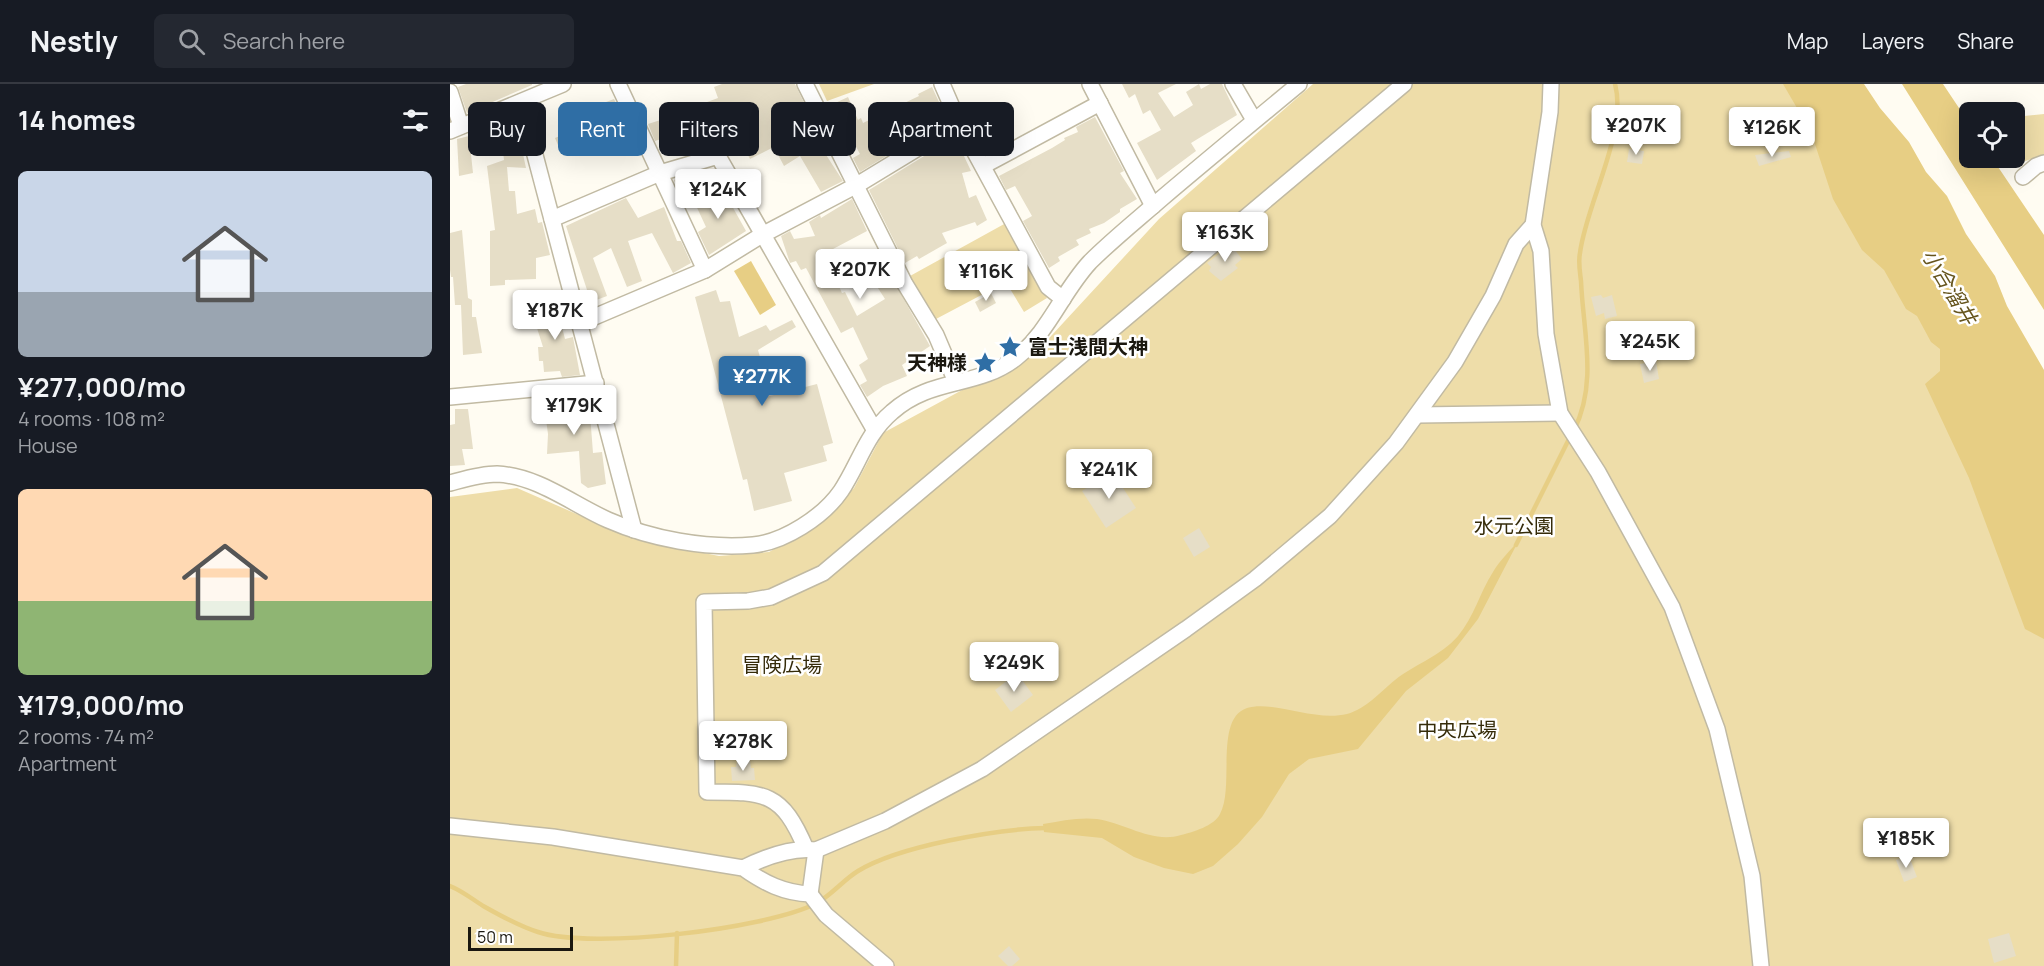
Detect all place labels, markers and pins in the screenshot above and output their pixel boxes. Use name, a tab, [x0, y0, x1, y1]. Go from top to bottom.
pin: ¥207K	[1594, 105, 1678, 156]
pin: ¥126K	[1730, 107, 1814, 158]
pin: ¥124K	[676, 169, 760, 220]
pin: ¥163K	[1183, 212, 1267, 263]
pin: ¥207K	[818, 249, 902, 300]
pin: ¥116K	[944, 251, 1028, 302]
pin: ¥187K	[513, 290, 597, 341]
pin: ¥245K	[1608, 321, 1692, 372]
place label: 富士浅間大神	[1028, 333, 1148, 360]
place icon: 富士浅間大神	[997, 334, 1023, 360]
place label: 天神様	[907, 349, 967, 376]
place icon: 天神様	[972, 350, 998, 376]
pin: ¥277K	[720, 356, 804, 407]
pin: ¥179K	[532, 385, 616, 436]
pin: ¥241K	[1067, 449, 1151, 500]
pin: ¥249K	[972, 642, 1056, 693]
pin: ¥278K	[701, 721, 785, 772]
pin: ¥185K	[1864, 818, 1948, 869]

